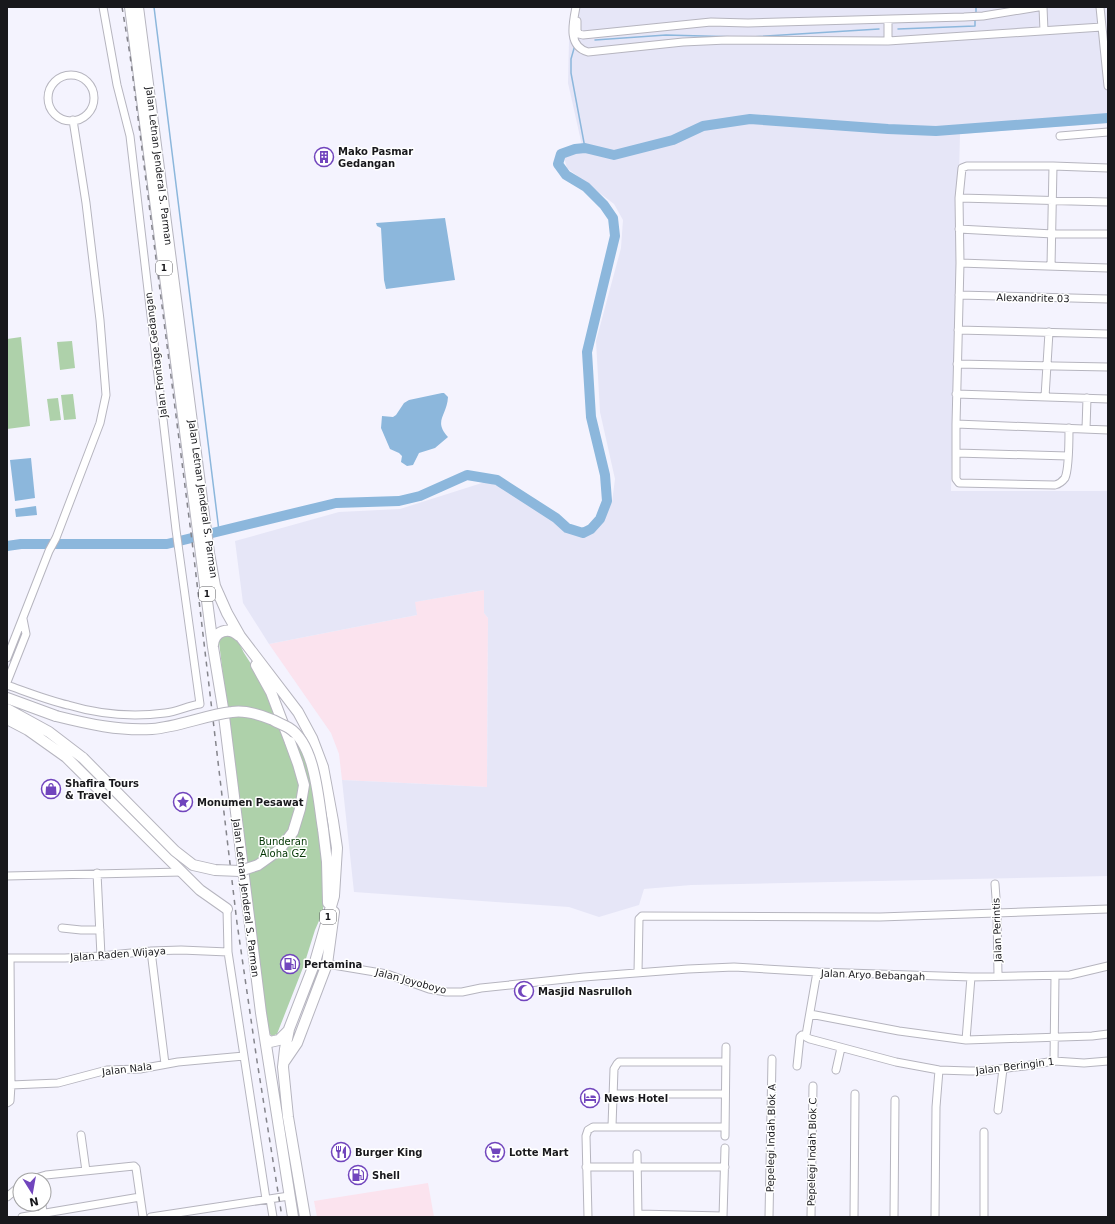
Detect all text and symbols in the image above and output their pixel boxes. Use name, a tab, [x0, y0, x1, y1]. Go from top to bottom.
street label: Jalan Letnan Jenderal S. Parman	[144, 85, 174, 246]
building icon: Mako Pasmar Gedangan	[313, 146, 335, 168]
place label: Mako Pasmar Gedangan	[338, 146, 413, 169]
road number: 1	[156, 261, 172, 275]
street label: Jalan Frontage Gedangan	[143, 292, 169, 419]
street label: Alexandrite 03	[996, 292, 1070, 304]
street label: Jalan Letnan Jenderal S. Parman	[186, 418, 220, 579]
road number: 1	[199, 587, 215, 601]
shop icon: Shafira Tours & Travel	[40, 778, 62, 800]
place label: Shafira Tours & Travel	[65, 778, 139, 801]
place icon: Monumen Pesawat	[172, 791, 194, 813]
place label: Monumen Pesawat	[197, 797, 304, 808]
street label: Jalan Letnan Jenderal S. Parman	[231, 817, 261, 978]
park label: Bunderan Aloha GZ	[259, 836, 307, 859]
street label: Jalan Perintis	[990, 898, 1004, 963]
road number: 1	[320, 910, 336, 924]
street label: Jalan Raden Wijaya	[69, 945, 166, 963]
fuel station icon: Pertamina	[279, 953, 301, 975]
place label: Pertamina	[304, 959, 362, 970]
street label: Jalan Joyoboyo	[373, 966, 448, 996]
street label: Jalan Aryo Bebangah	[820, 968, 925, 982]
mosque icon: Masjid Nasrulloh	[513, 980, 535, 1002]
place label: Masjid Nasrulloh	[538, 986, 632, 997]
street label: Jalan Beringin 1	[974, 1056, 1055, 1076]
street label: Jalan Nala	[101, 1060, 152, 1078]
street label: Pepelegi Indah Blok A	[765, 1084, 777, 1192]
hotel icon: News Hotel	[579, 1087, 601, 1109]
place label: News Hotel	[604, 1093, 668, 1104]
street label: Pepelegi Indah Blok C	[806, 1098, 818, 1206]
restaurant icon: Burger King	[330, 1141, 352, 1163]
supermarket icon: Lotte Mart	[484, 1141, 506, 1163]
place label: Burger King	[355, 1147, 422, 1158]
place label: Lotte Mart	[509, 1147, 569, 1158]
fuel station icon: Shell	[347, 1164, 369, 1186]
place label: Shell	[372, 1170, 400, 1181]
north arrow	[12, 1172, 52, 1212]
text: N	[28, 1194, 40, 1209]

